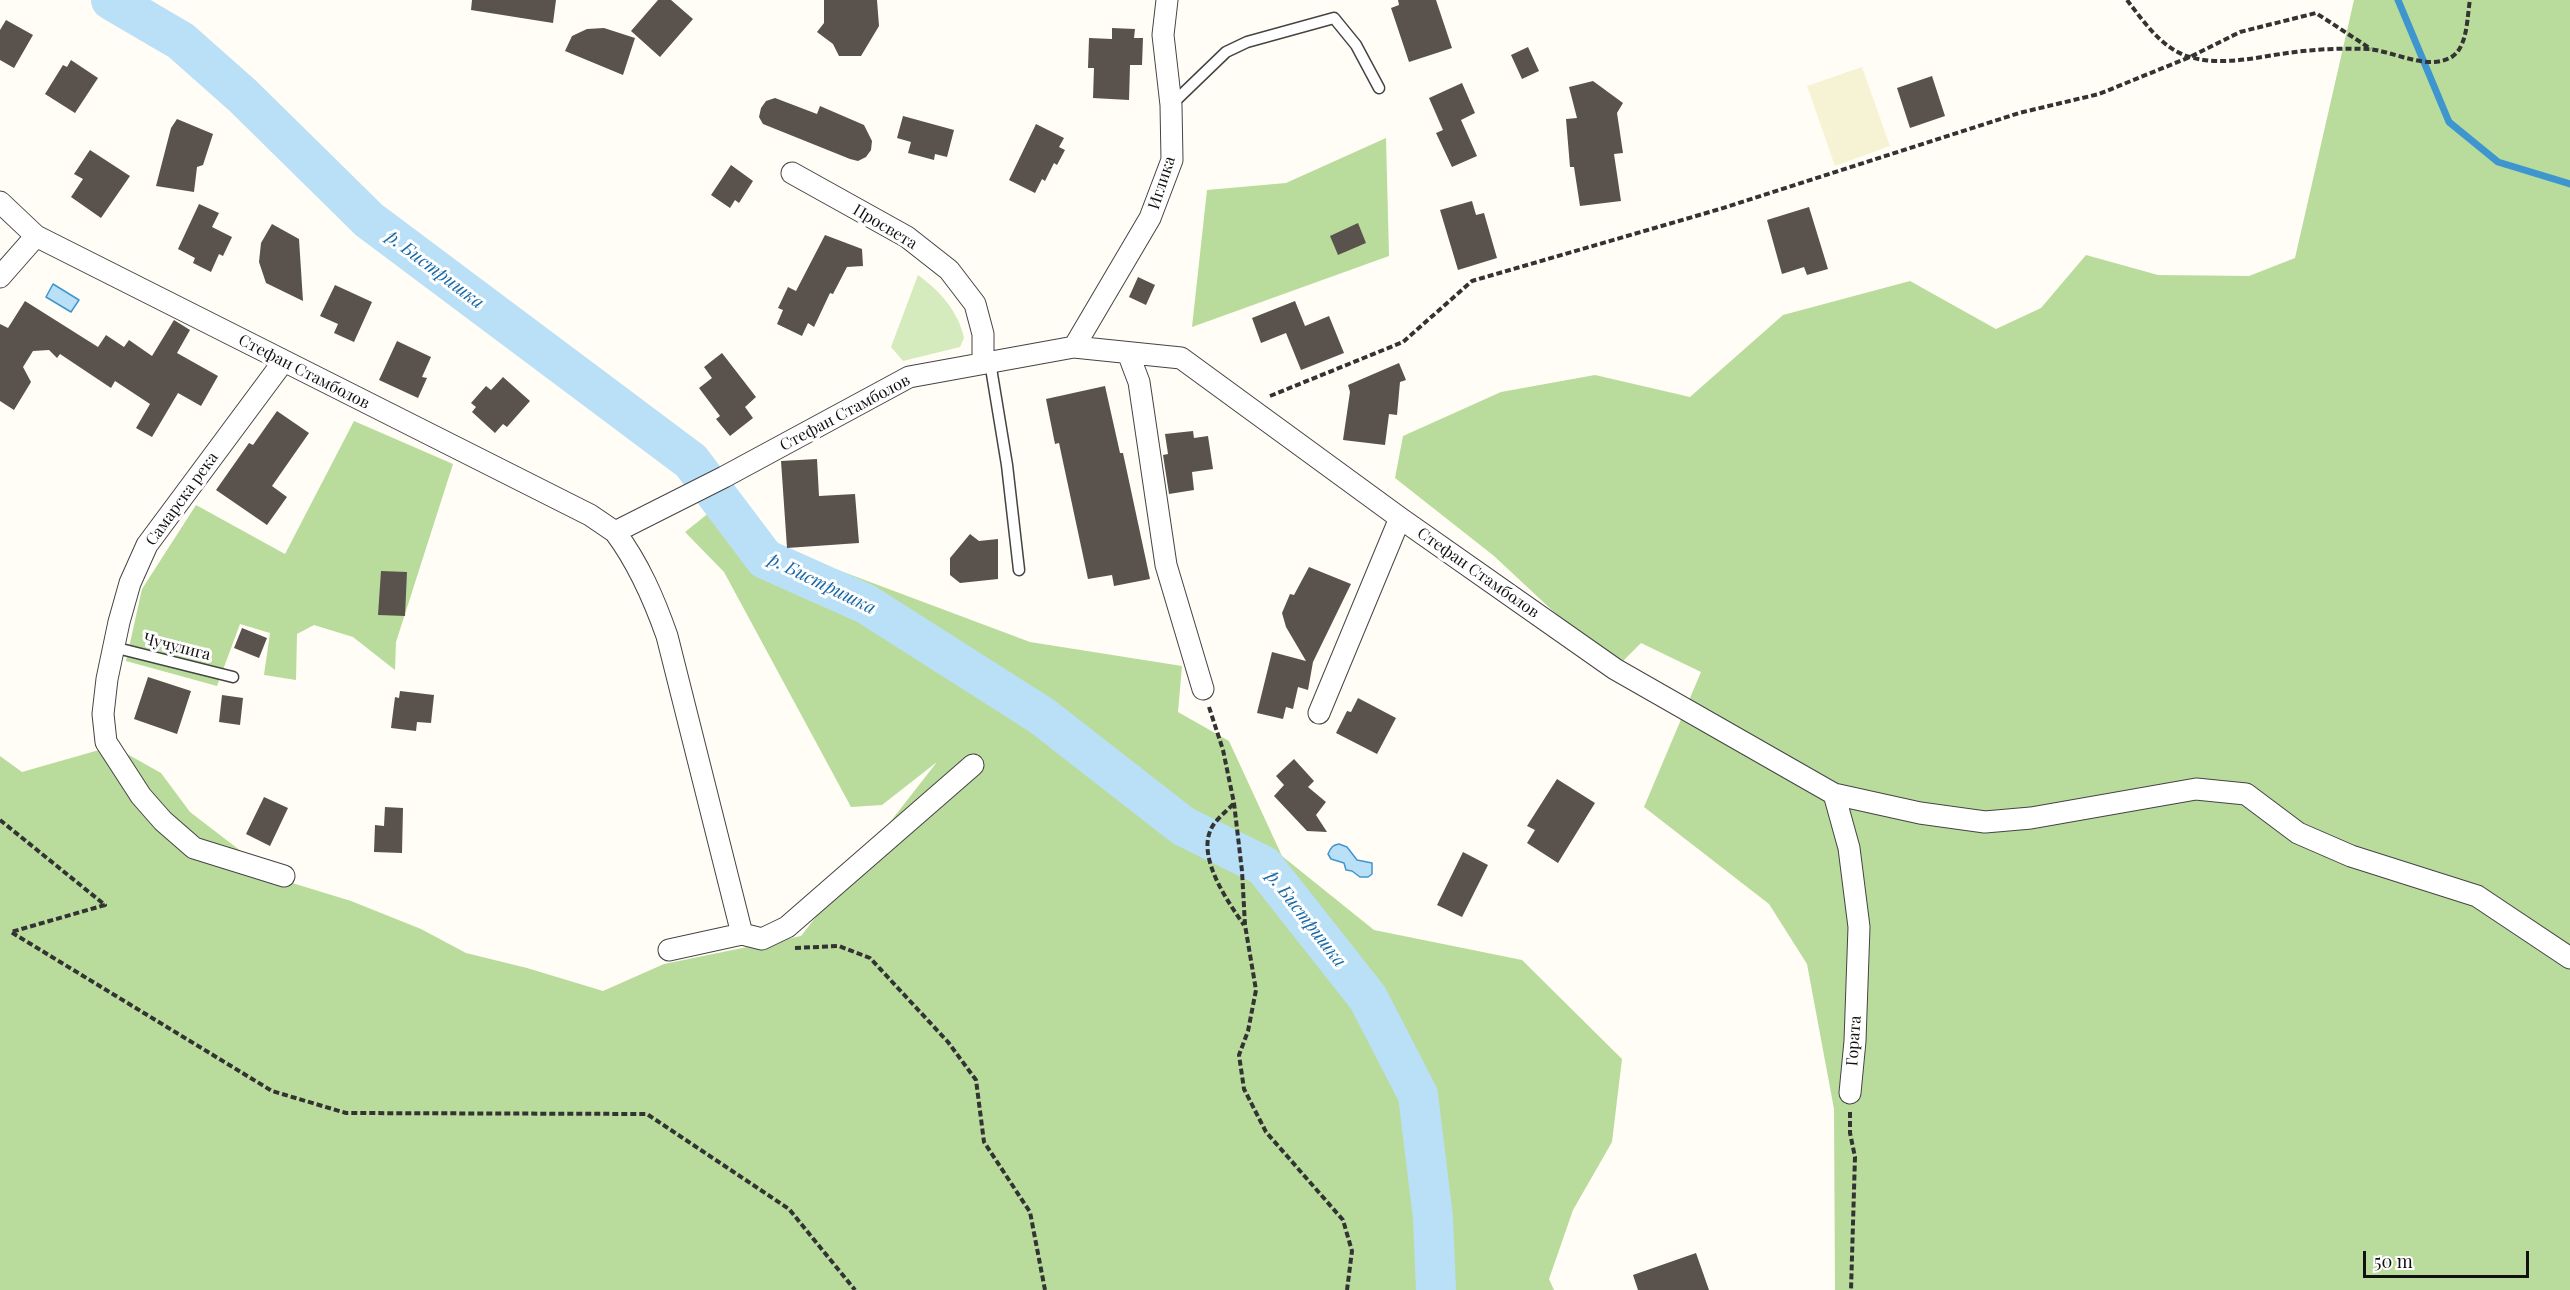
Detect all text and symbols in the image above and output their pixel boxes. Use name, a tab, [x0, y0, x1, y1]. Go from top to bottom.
street label: Иглика	[1144, 154, 1180, 212]
street label: Просвета	[849, 200, 921, 254]
water label: р. Бистришка	[382, 226, 488, 314]
street label: Стефан Стамболов	[235, 331, 373, 413]
street label: Стефан Стамболов	[777, 371, 913, 455]
street label: Самарска река	[142, 448, 222, 550]
street label: Стефан Стамболов	[1413, 524, 1543, 622]
water label: р. Бистришка	[765, 549, 879, 619]
street label: Чучулига	[141, 629, 213, 665]
water label: р. Бистришка	[1262, 866, 1350, 972]
street label: Гората	[1843, 1015, 1865, 1067]
scale bar	[2366, 1239, 2532, 1277]
text: 50 m	[2374, 1249, 2413, 1273]

